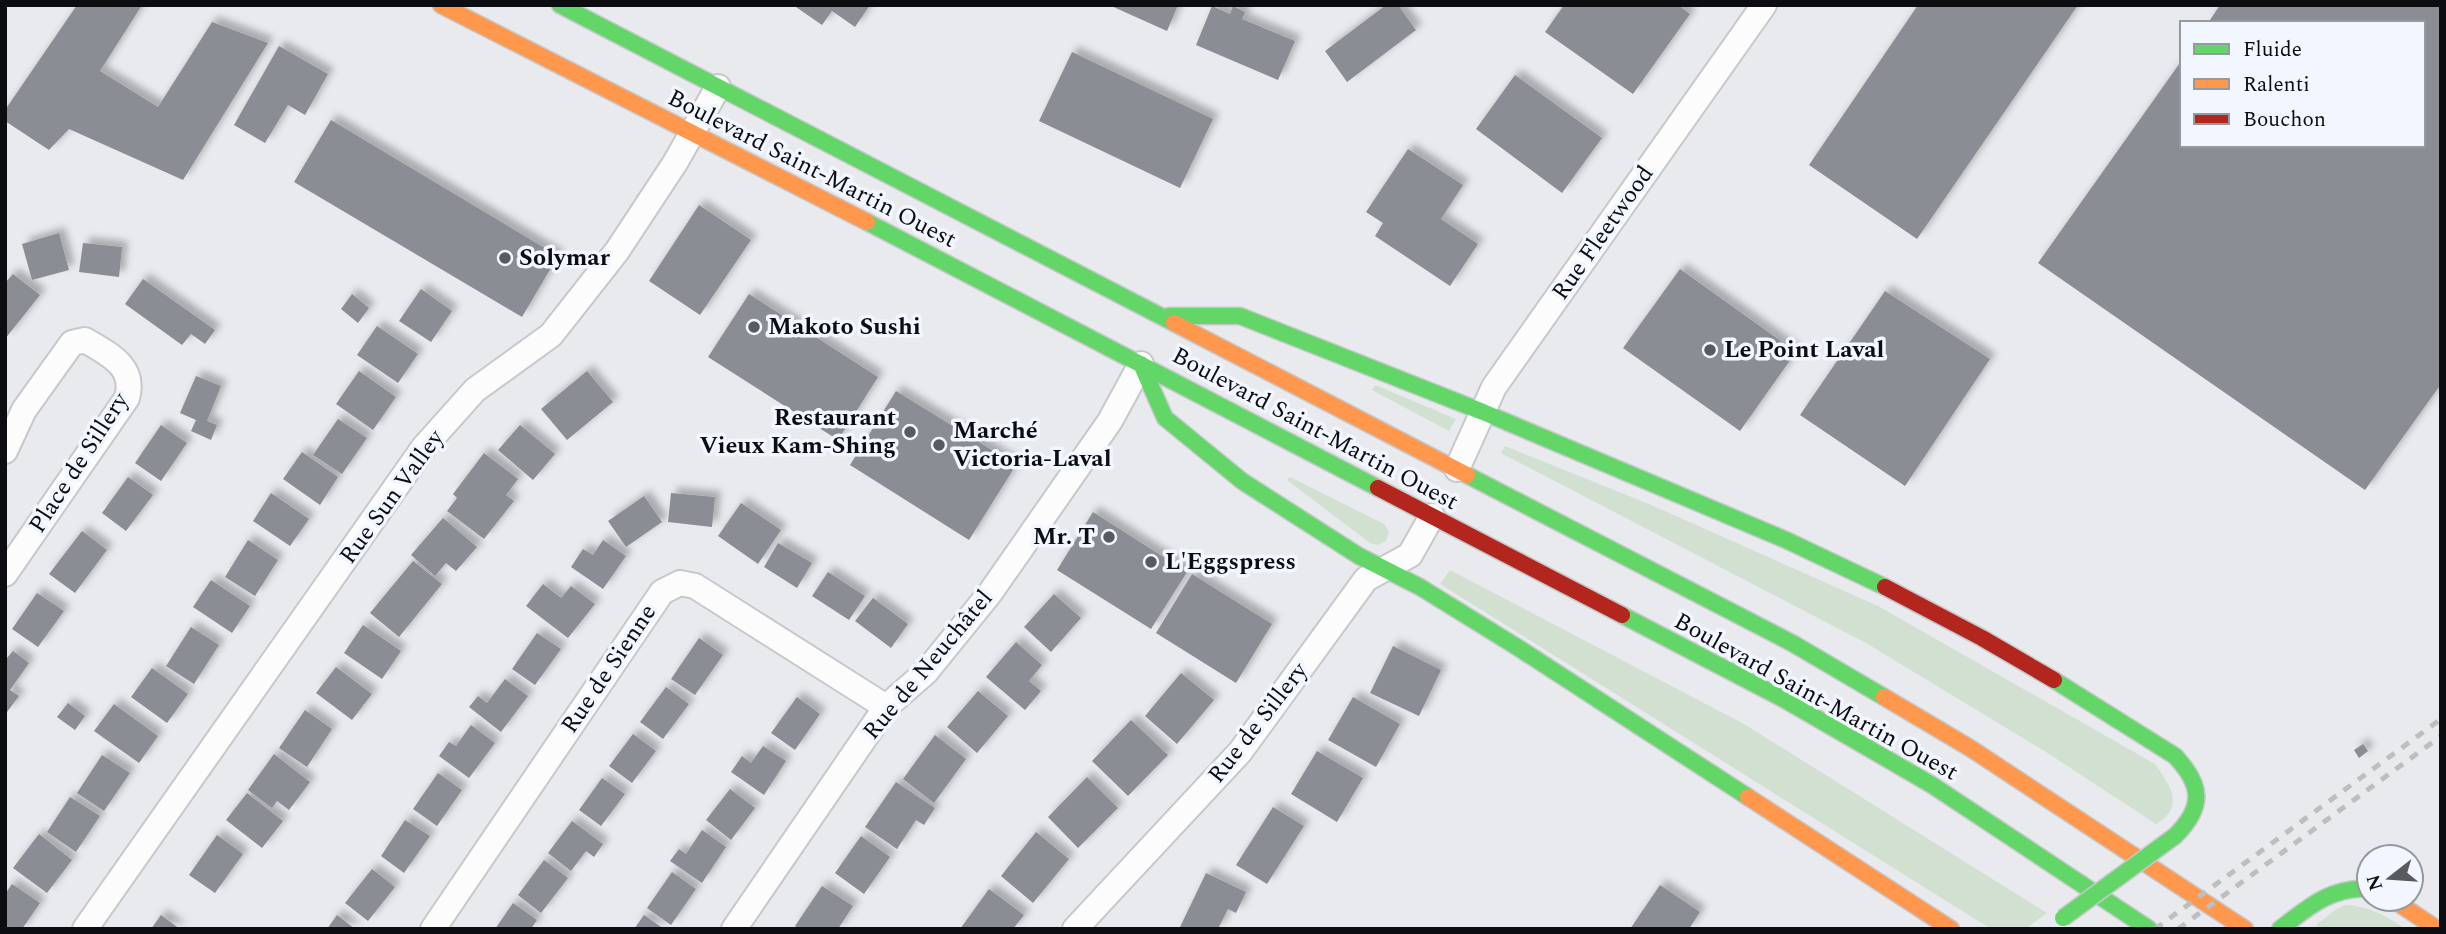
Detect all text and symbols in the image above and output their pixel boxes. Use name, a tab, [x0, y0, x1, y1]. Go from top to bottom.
legend	[2180, 21, 2425, 147]
text: Fluide	[2243, 34, 2302, 66]
text: Ralenti	[2243, 69, 2310, 101]
street label: Boulevard Saint-Martin Ouest	[661, 80, 963, 258]
text: Bouchon	[2243, 104, 2326, 136]
street label: Rue Fleetwood	[1543, 158, 1663, 308]
place label: Solymar	[519, 240, 611, 276]
marker: Solymar	[497, 250, 513, 266]
place label: Makoto Sushi	[768, 309, 921, 345]
marker: Makoto Sushi	[746, 319, 762, 335]
place label: Le Point Laval	[1724, 332, 1884, 368]
street label: Boulevard Saint-Martin Ouest	[1165, 338, 1465, 520]
marker: Le Point Laval	[1702, 342, 1718, 358]
street label: Place de Sillery	[20, 384, 139, 540]
place label: Restaurant Vieux Kam-Shing	[700, 400, 896, 464]
place label: Marché Victoria-Laval	[953, 413, 1112, 477]
street label: Rue Sun Valley	[331, 421, 454, 572]
marker: Restaurant Vieux Kam-Shing	[902, 424, 918, 440]
marker: Marché Victoria-Laval	[931, 437, 947, 453]
place label: Mr. T	[1033, 519, 1095, 555]
marker: Mr. T	[1101, 529, 1117, 545]
place label: L'Eggspress	[1165, 544, 1296, 580]
marker: L'Eggspress	[1143, 554, 1159, 570]
street label: Rue de Neuchâtel	[854, 582, 1002, 748]
street label: Rue de Sienne	[552, 597, 666, 741]
street label: Boulevard Saint-Martin Ouest	[1667, 604, 1965, 790]
street label: Rue de Sillery	[1199, 654, 1318, 791]
north arrow	[2355, 843, 2425, 913]
text: N	[2359, 871, 2391, 894]

